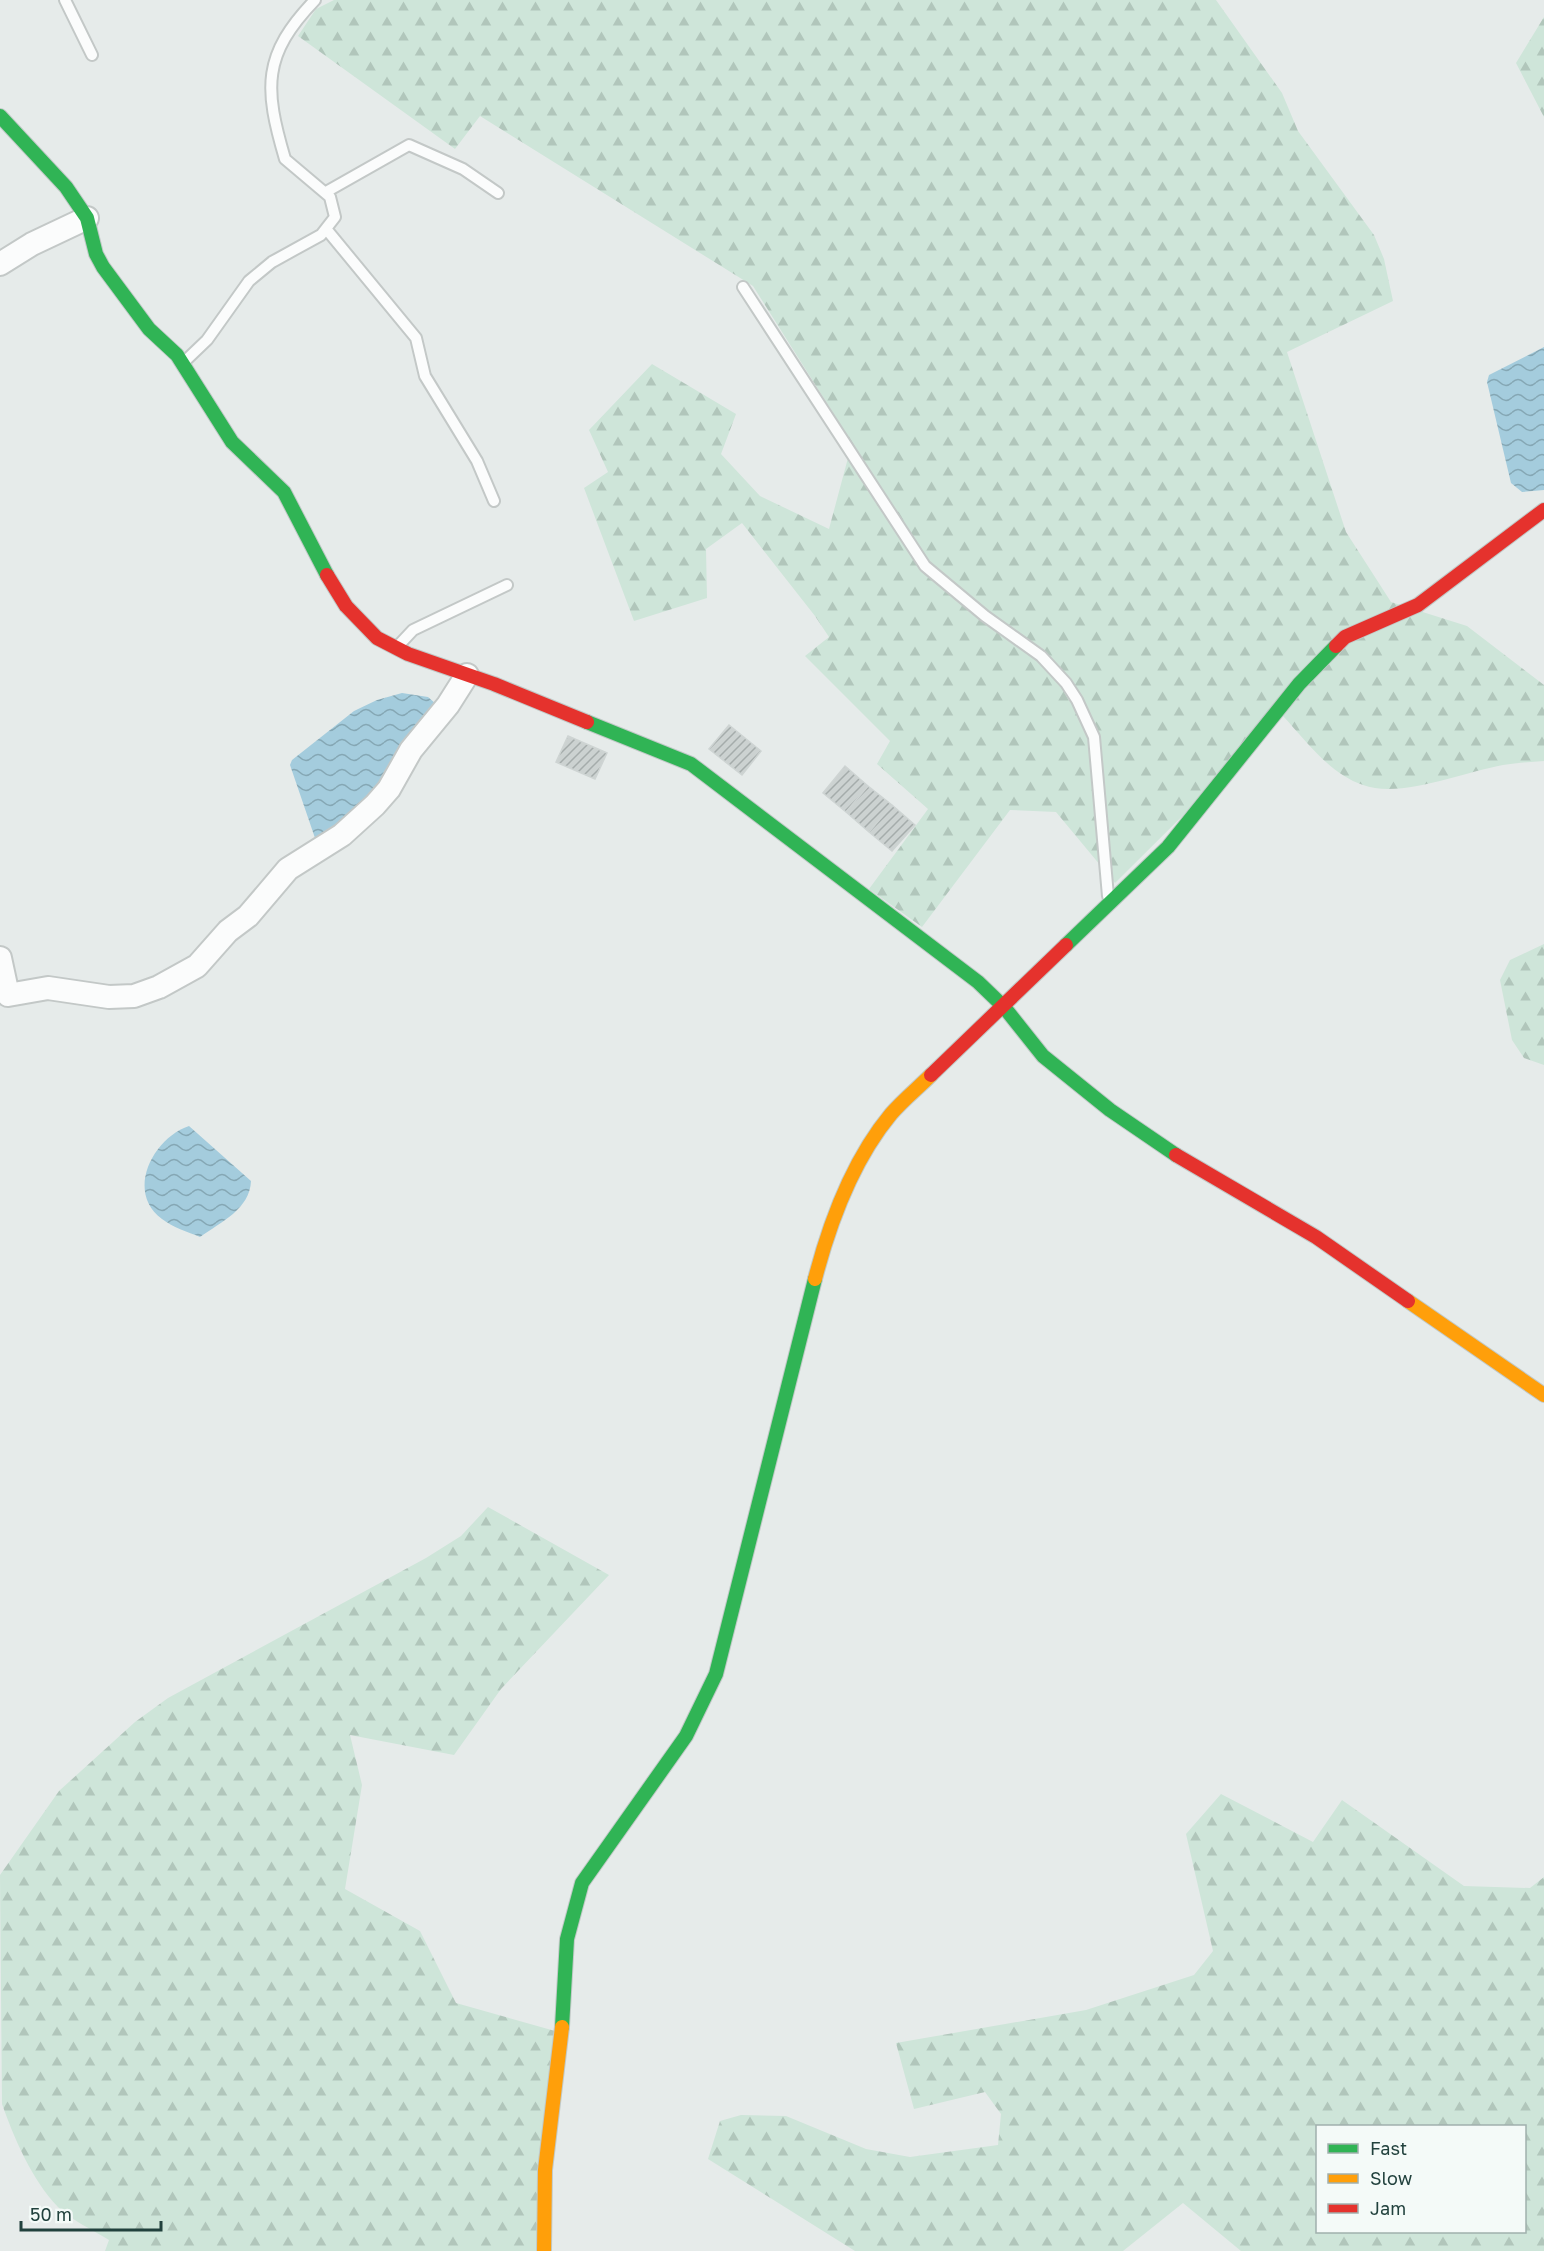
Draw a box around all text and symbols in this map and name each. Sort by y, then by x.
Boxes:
legend [1316,2125,1526,2233]
text: Fast [1370,2137,1407,2159]
text: Slow [1370,2167,1413,2189]
scale bar [21,2194,160,2232]
text: Jam [1370,2197,1406,2219]
text: 50 m [30,2203,72,2225]

